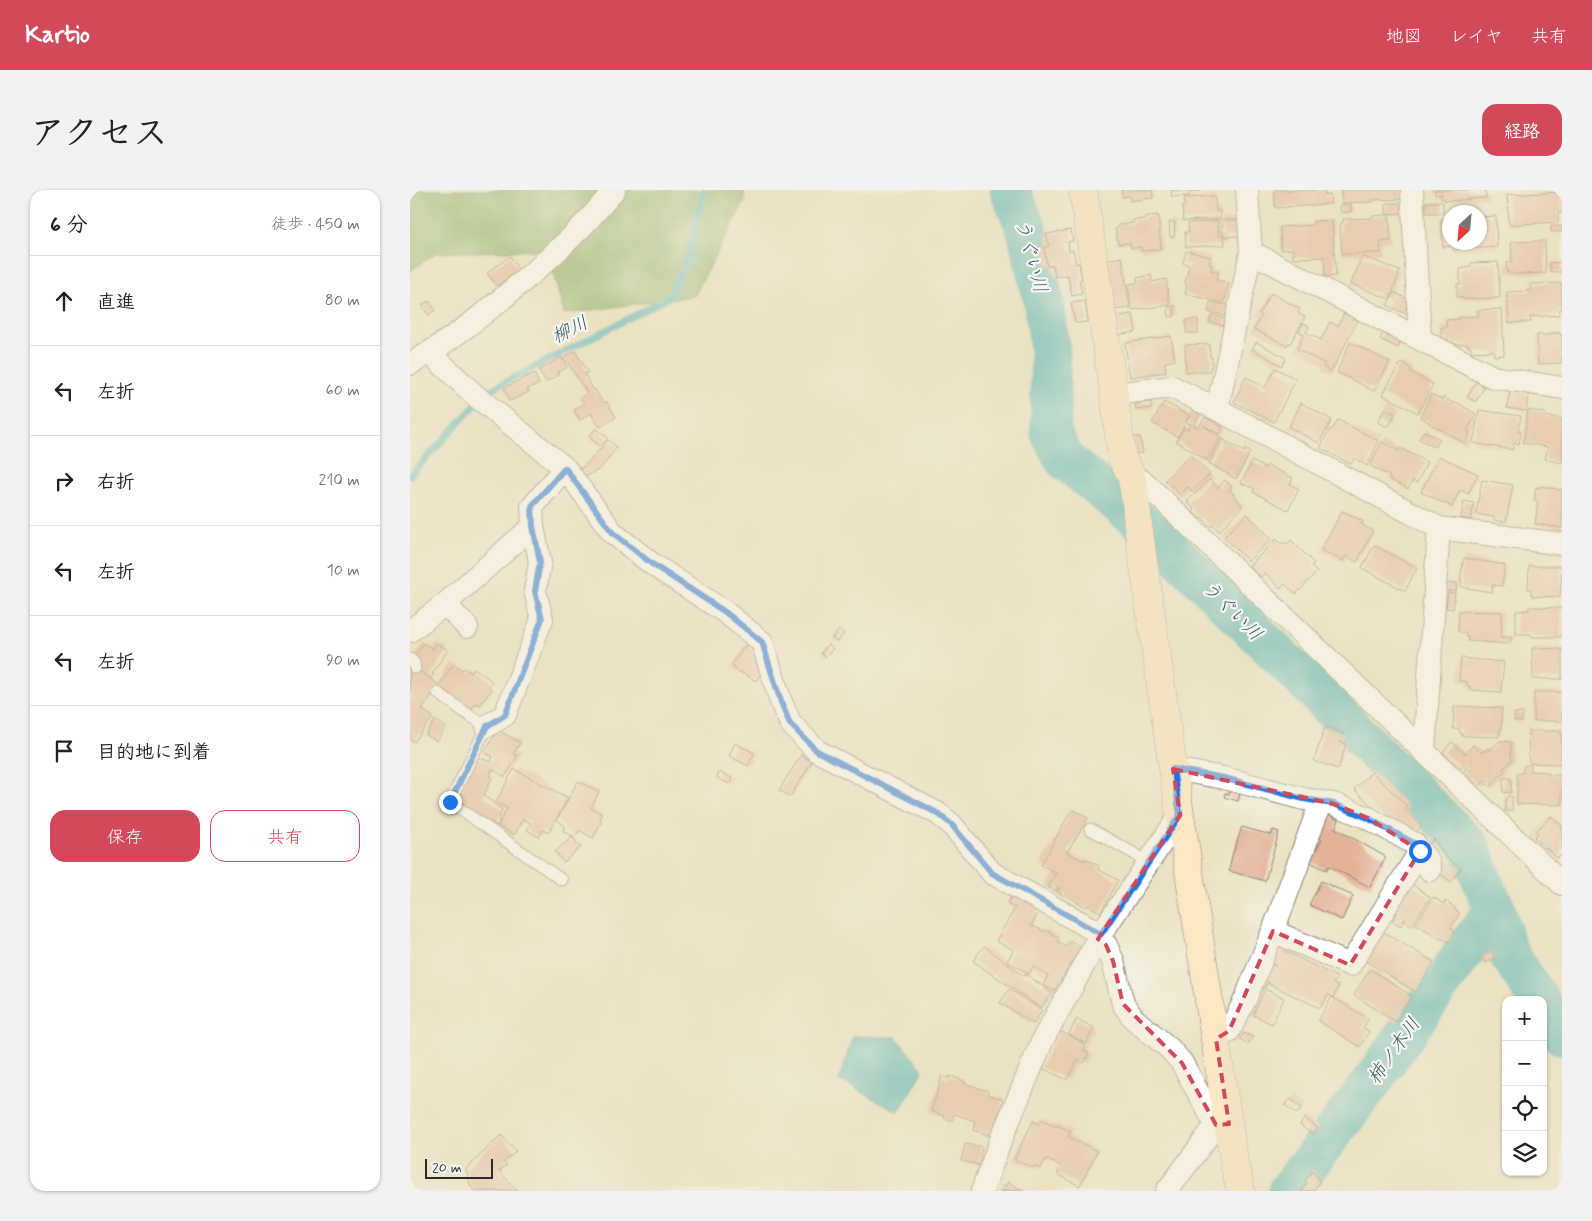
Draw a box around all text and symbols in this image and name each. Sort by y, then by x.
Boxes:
text: Kartio [25,20,90,51]
text: 地図 [1386,25,1422,49]
text: レイヤ [1450,25,1503,49]
text: 共有 [1531,25,1567,49]
button: 経路 [1482,104,1562,156]
text: アクセス [30,111,168,157]
north arrow [1442,205,1487,250]
text: 6 分 [50,211,87,239]
text: 徒歩 · 450 m [271,214,360,235]
water label: うぐい川 [1009,216,1053,296]
icon: ahead [50,287,78,315]
text: 直進 [97,290,135,315]
text: 80 m [325,290,360,311]
water label: 柳川 [547,310,593,350]
icon: left [50,377,78,405]
text: 左折 [97,380,135,405]
text: 60 m [326,380,360,401]
icon: right [50,467,78,495]
text: 右折 [97,470,135,495]
text: 210 m [319,470,360,491]
icon: left [50,557,78,585]
text: 左折 [97,560,135,585]
text: 10 m [327,560,360,581]
water label: うぐい川 [1196,575,1268,647]
icon: left [50,647,78,675]
text: 左折 [97,650,135,675]
text: 90 m [326,650,360,671]
icon: arrive [50,737,78,765]
text: 目的地に到着 [97,740,211,765]
route end [439,791,462,814]
button: 保存 [50,810,200,862]
button: 共有 [210,810,360,862]
route start [1409,840,1432,863]
map controls [1502,996,1547,1176]
button: + [1502,996,1547,1041]
water label: 柿ノ木川 [1362,1013,1426,1089]
button: − [1502,1041,1547,1086]
button: locate [1502,1086,1547,1131]
button: layers [1502,1131,1547,1176]
scale bar [425,1156,492,1179]
text: 20 m [432,1159,462,1177]

